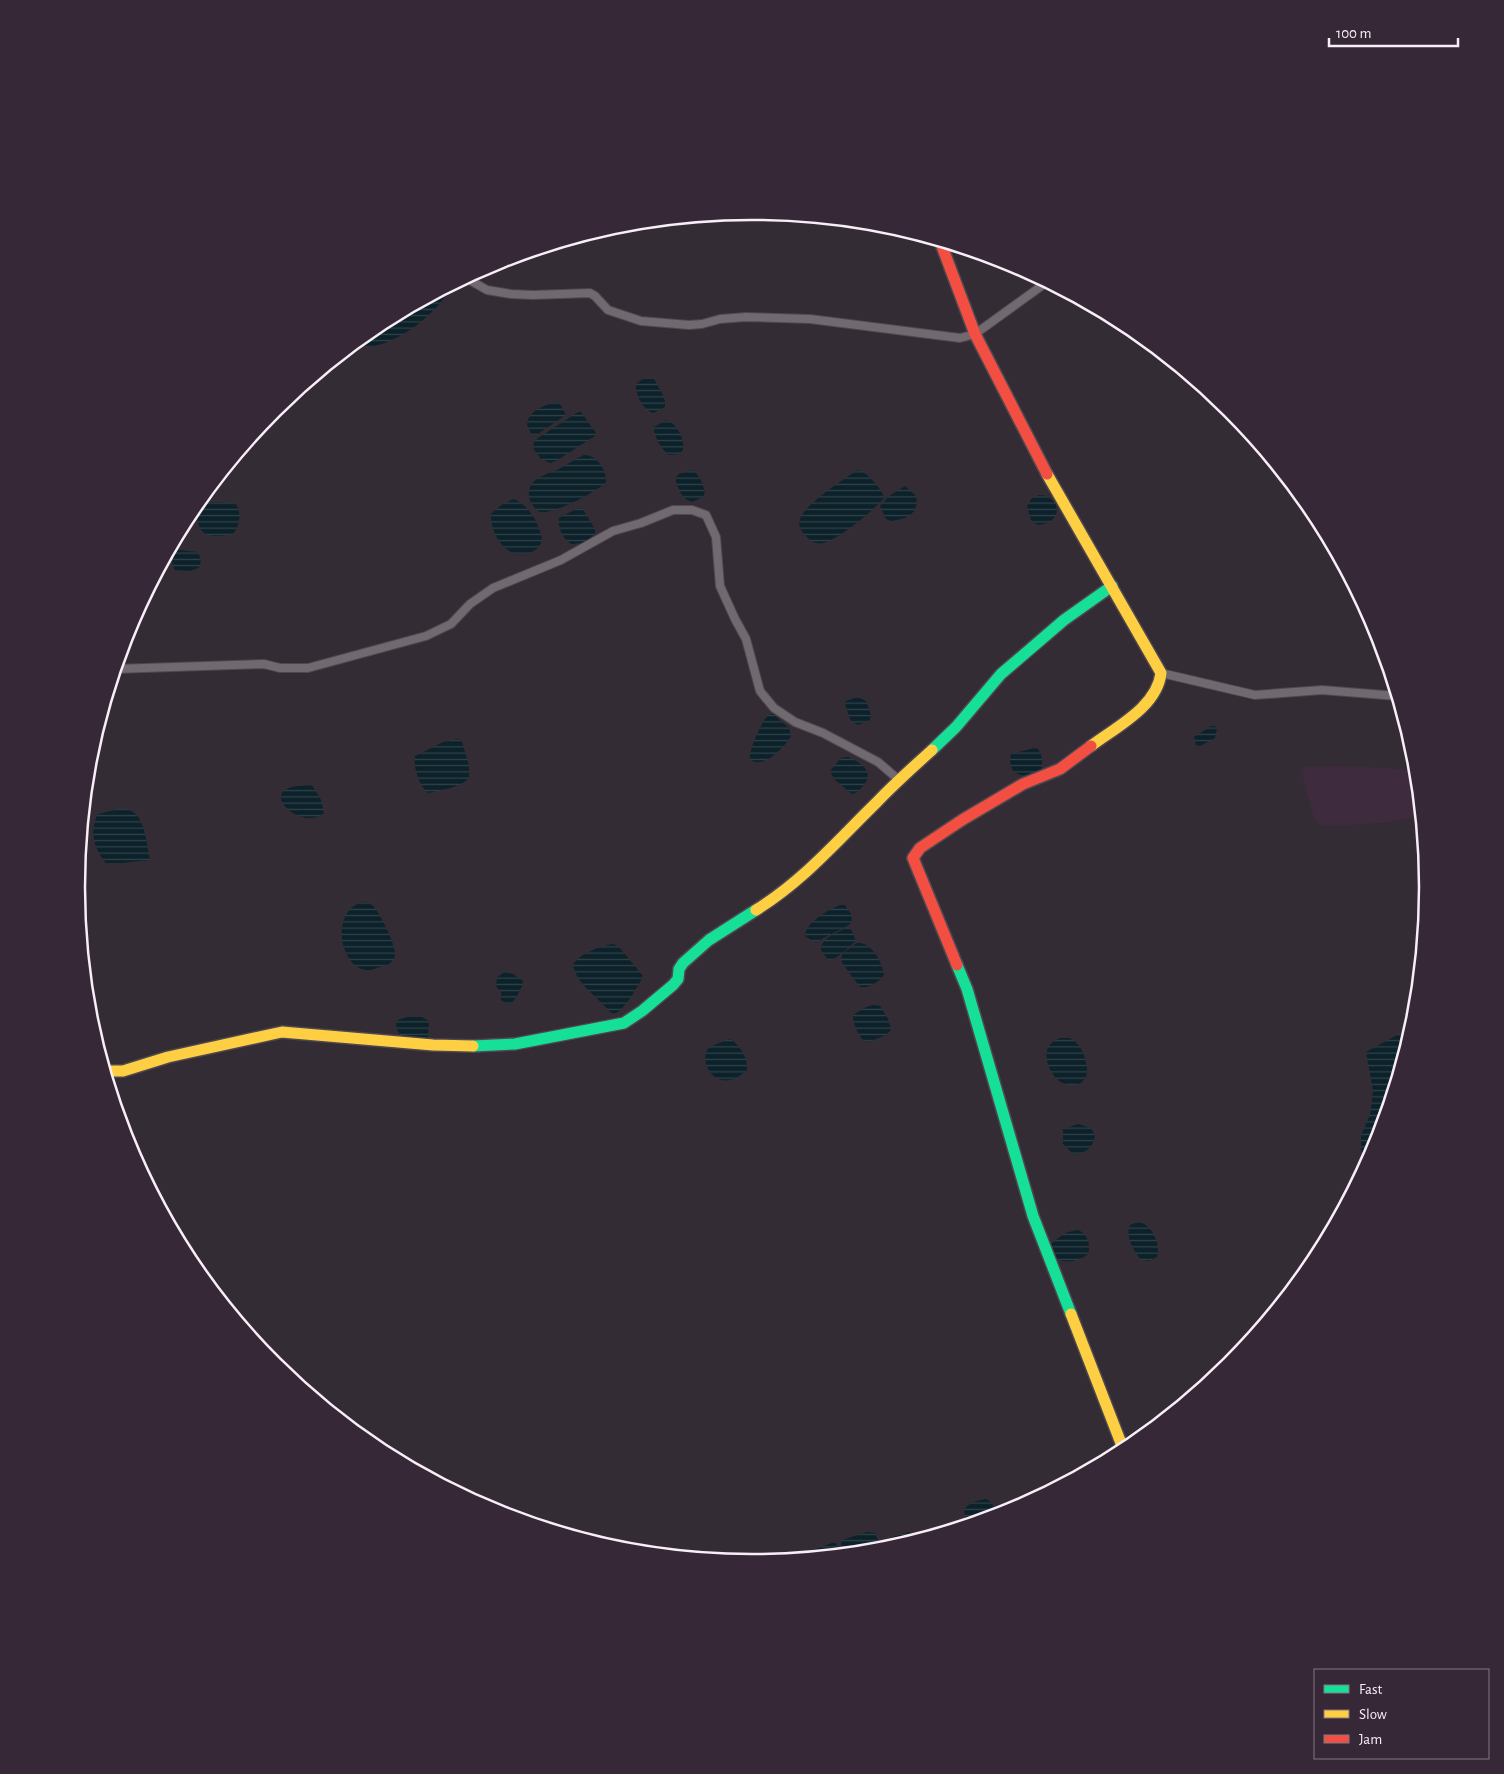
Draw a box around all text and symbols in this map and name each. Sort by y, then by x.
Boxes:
scale bar [1329,15,1458,47]
text: 100 m [1336,26,1371,41]
legend [1314,1669,1489,1759]
text: Fast [1359,1682,1383,1697]
text: Slow [1359,1707,1387,1722]
text: Jam [1359,1732,1382,1747]

